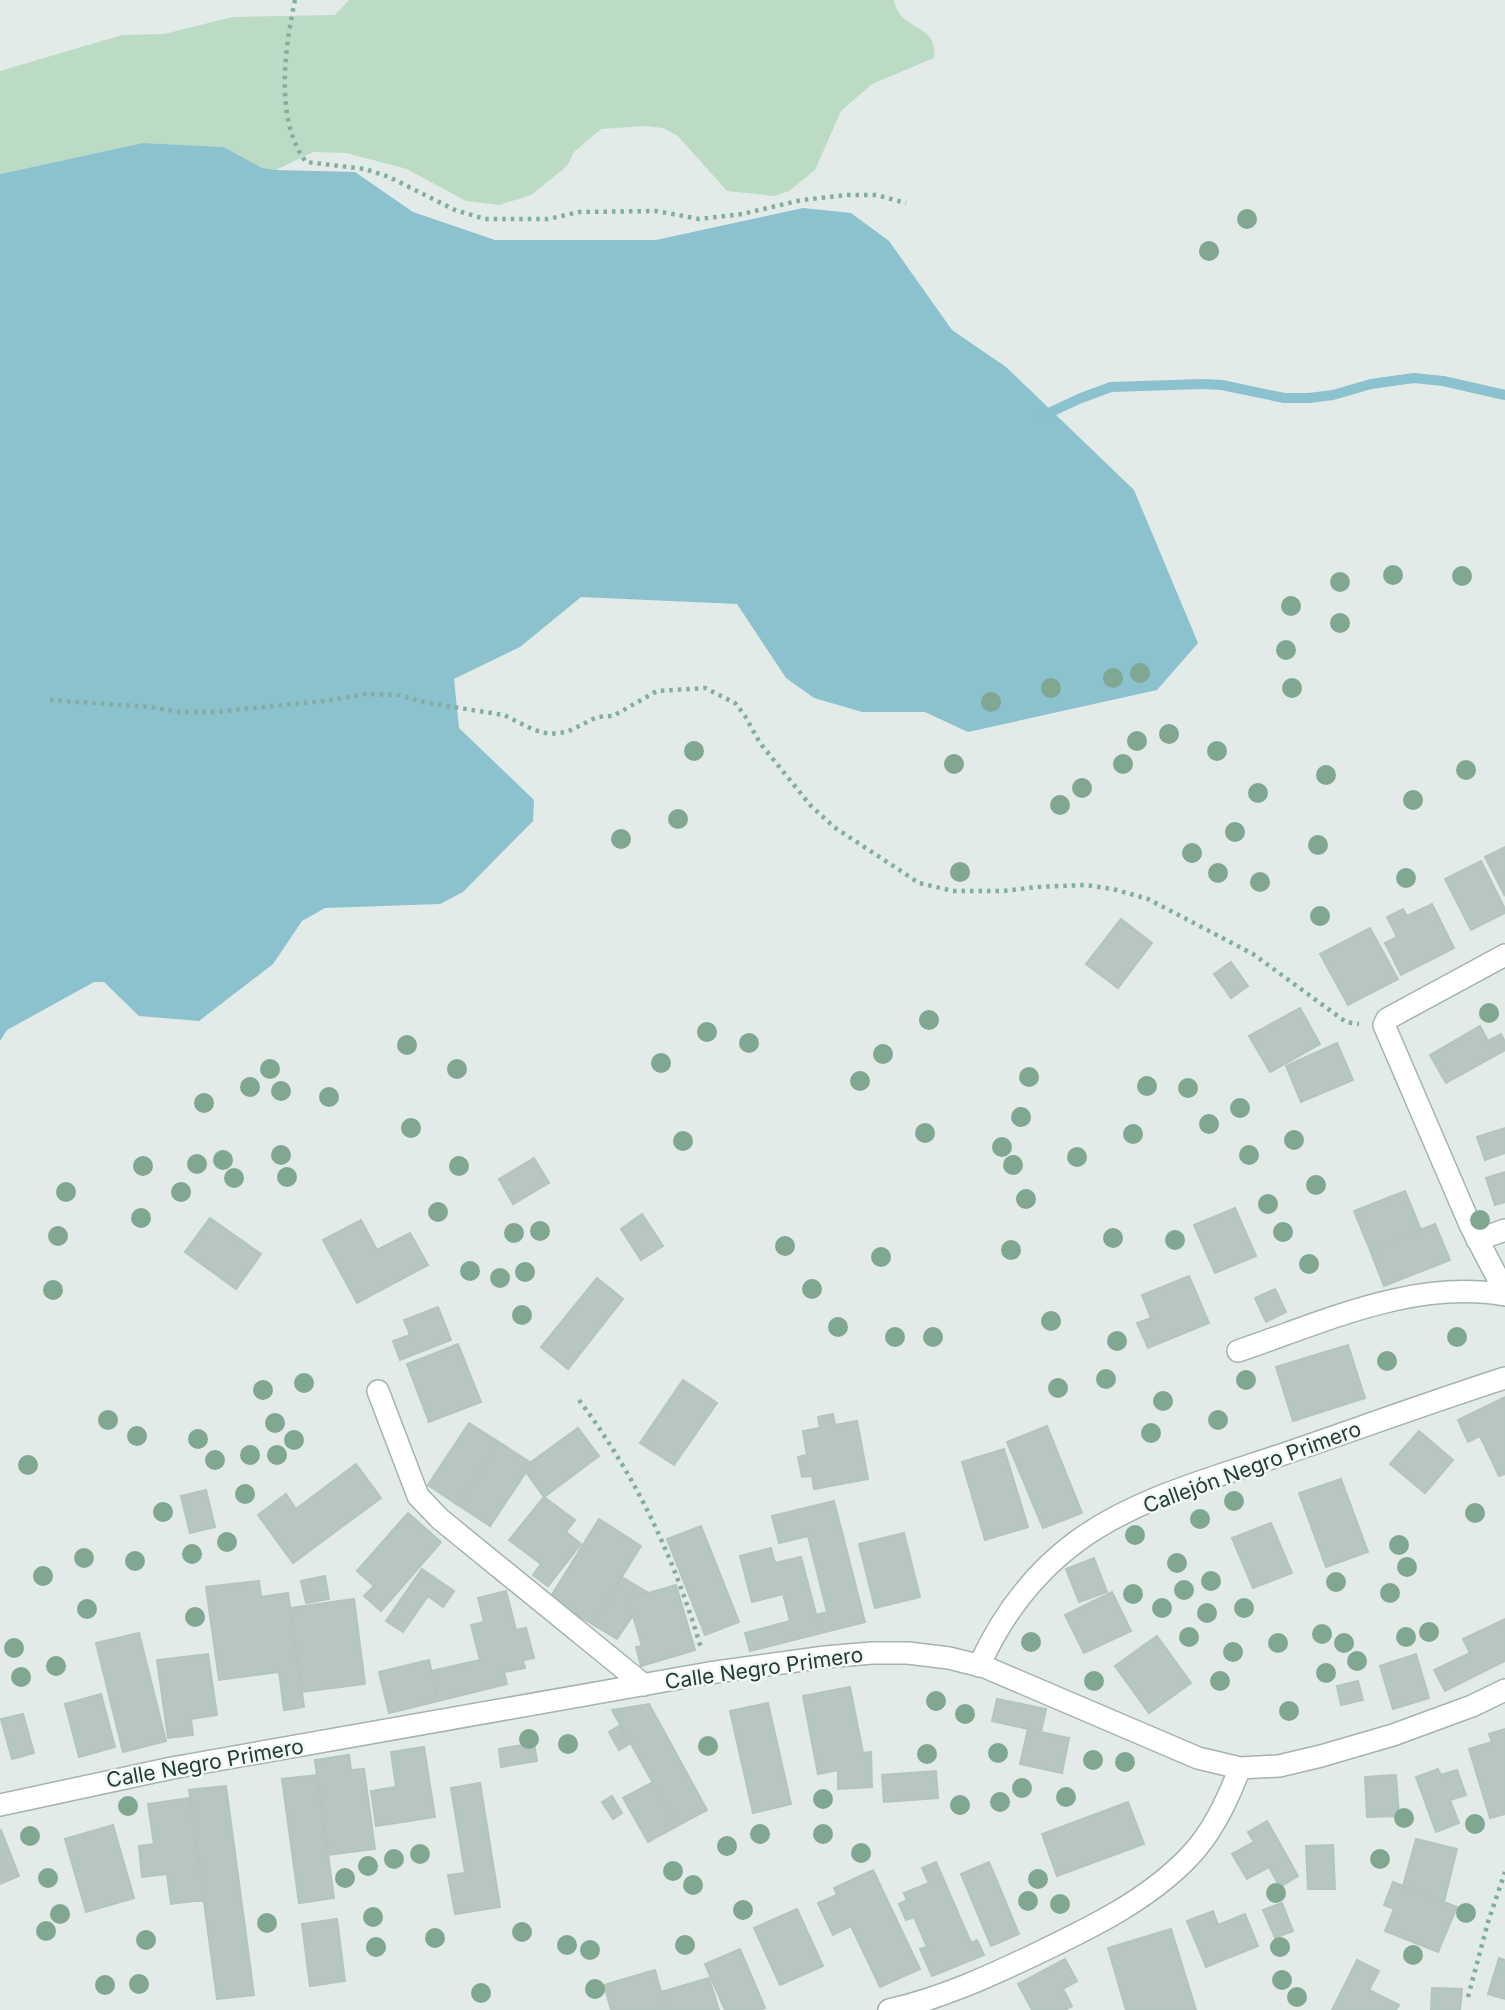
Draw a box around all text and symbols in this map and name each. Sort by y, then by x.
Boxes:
street label: Callejón Negro Primero [1140,1416,1364,1518]
street label: Calle Negro Primero [663,1642,865,1694]
street label: Calle Negro Primero [104,1733,306,1793]

